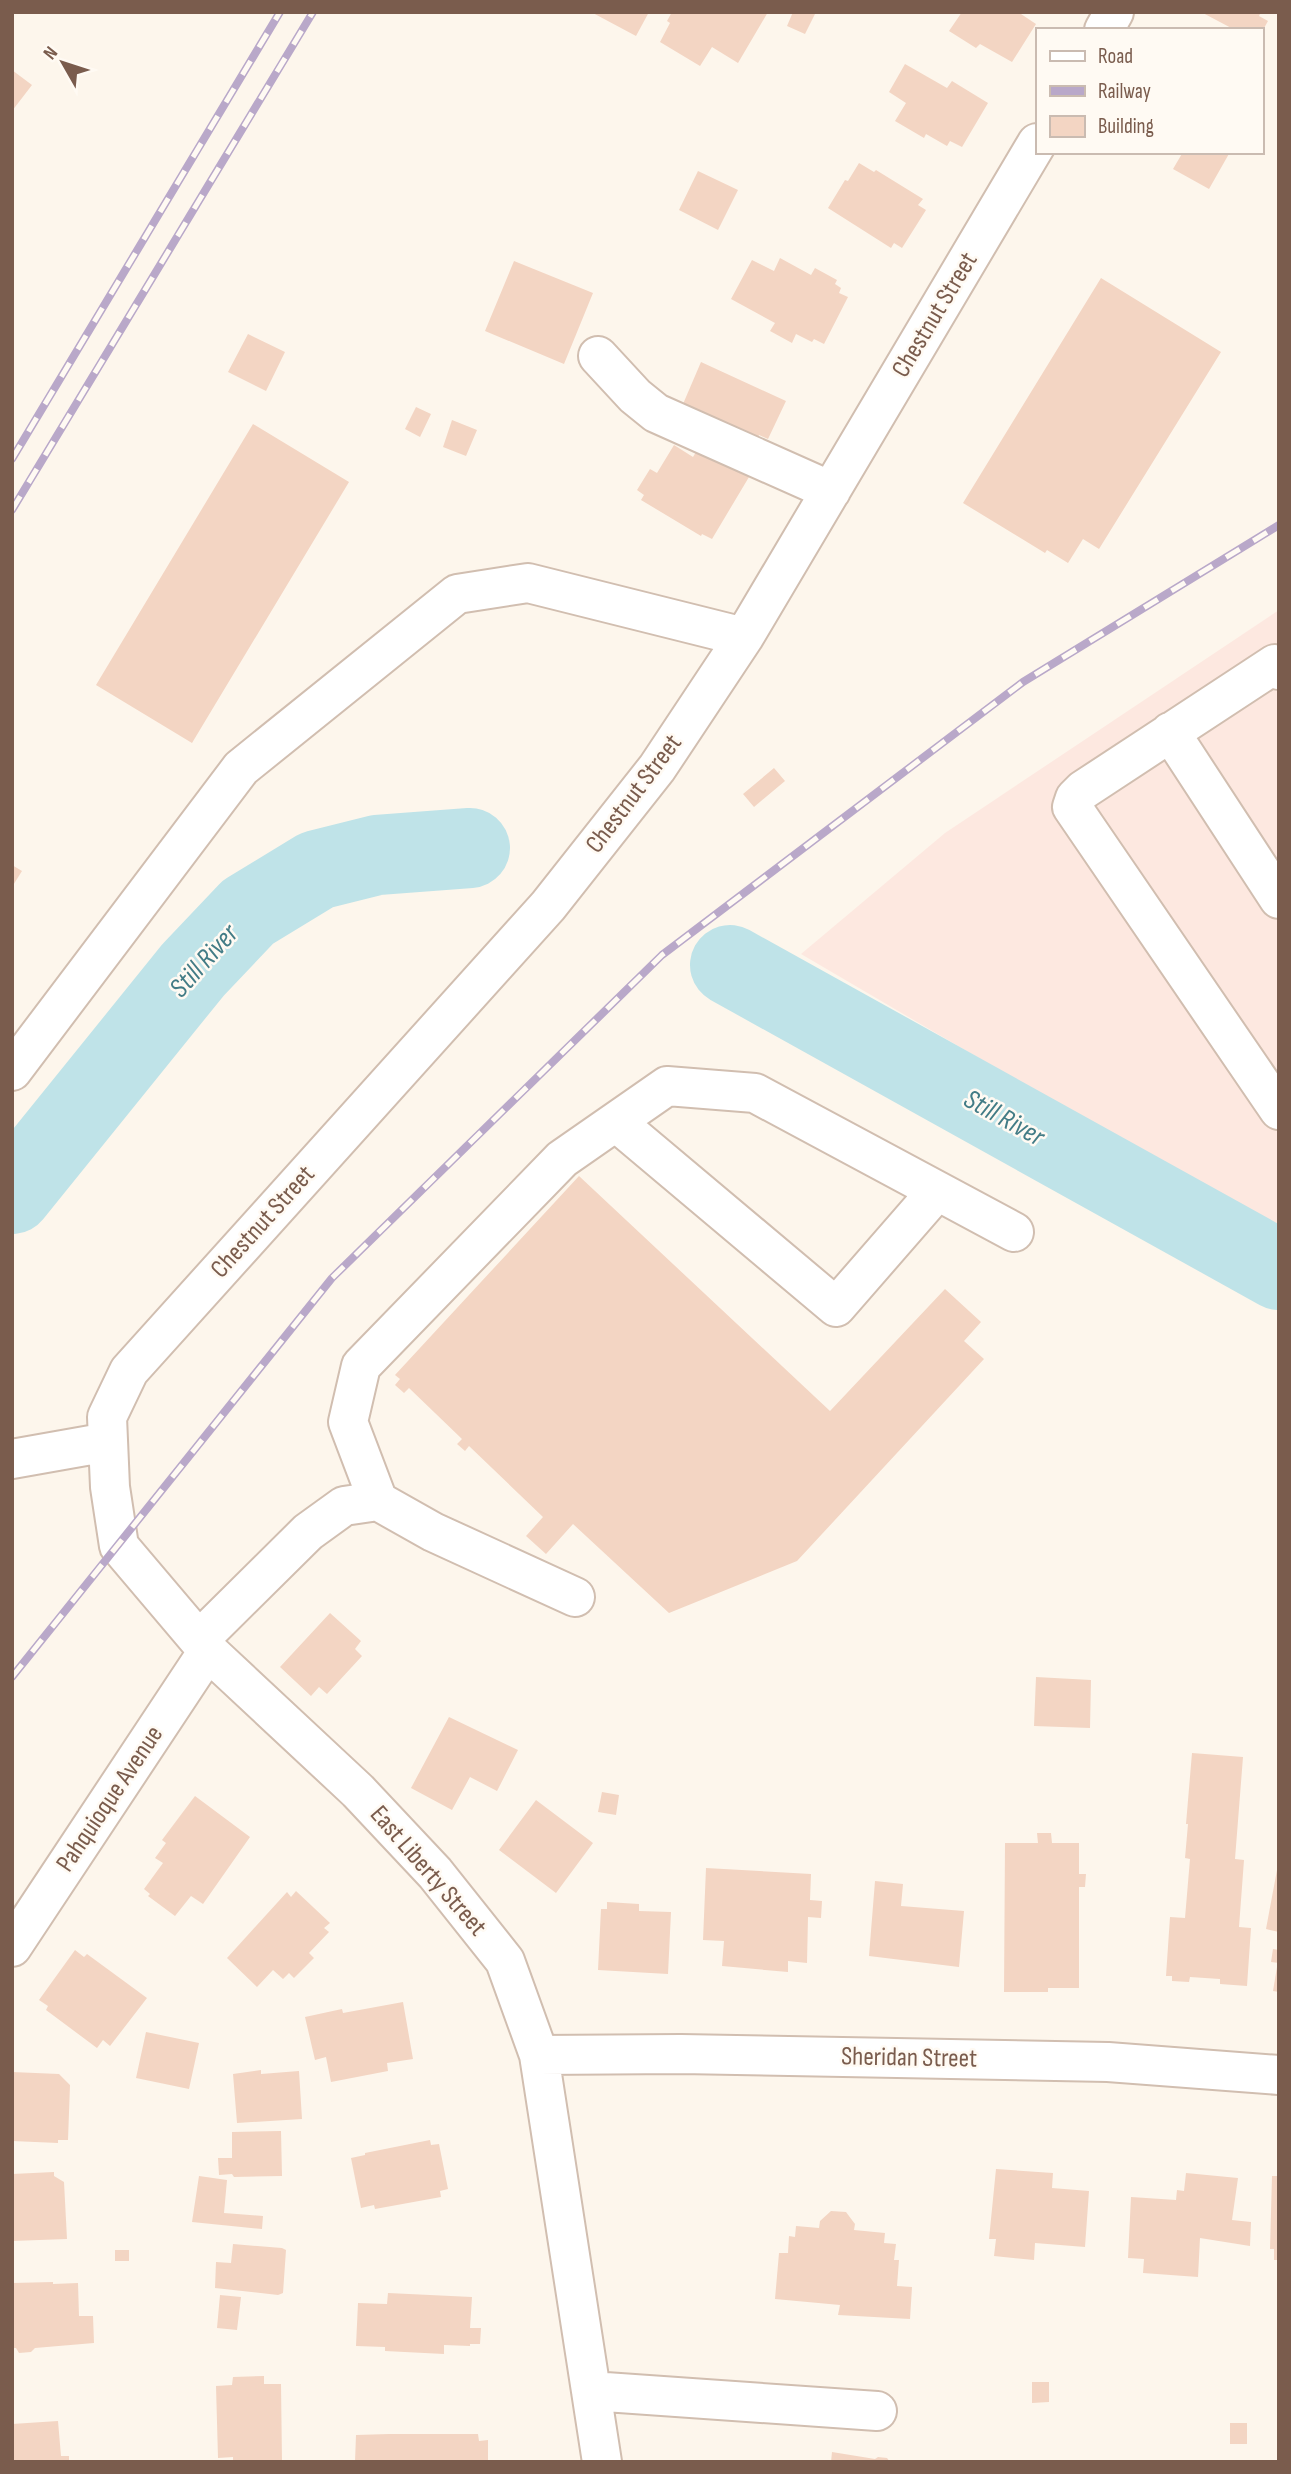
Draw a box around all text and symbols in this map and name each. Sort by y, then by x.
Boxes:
north arrow [28,28,98,98]
legend [1036,28,1263,154]
text: N [39,42,63,64]
text: Road [1098,44,1133,69]
text: Railway [1098,79,1151,104]
text: Building [1098,114,1154,139]
street label: Chestnut Street [886,247,984,383]
street label: Chestnut Street [579,729,689,859]
water label: Still River [163,917,246,1004]
water label: Still River [958,1083,1051,1154]
street label: Chestnut Street [205,1159,322,1285]
street label: Pahquioque Avenue [50,1720,170,1878]
street label: East Liberty Street [363,1800,493,1942]
street label: Sheridan Street [841,2041,977,2075]

